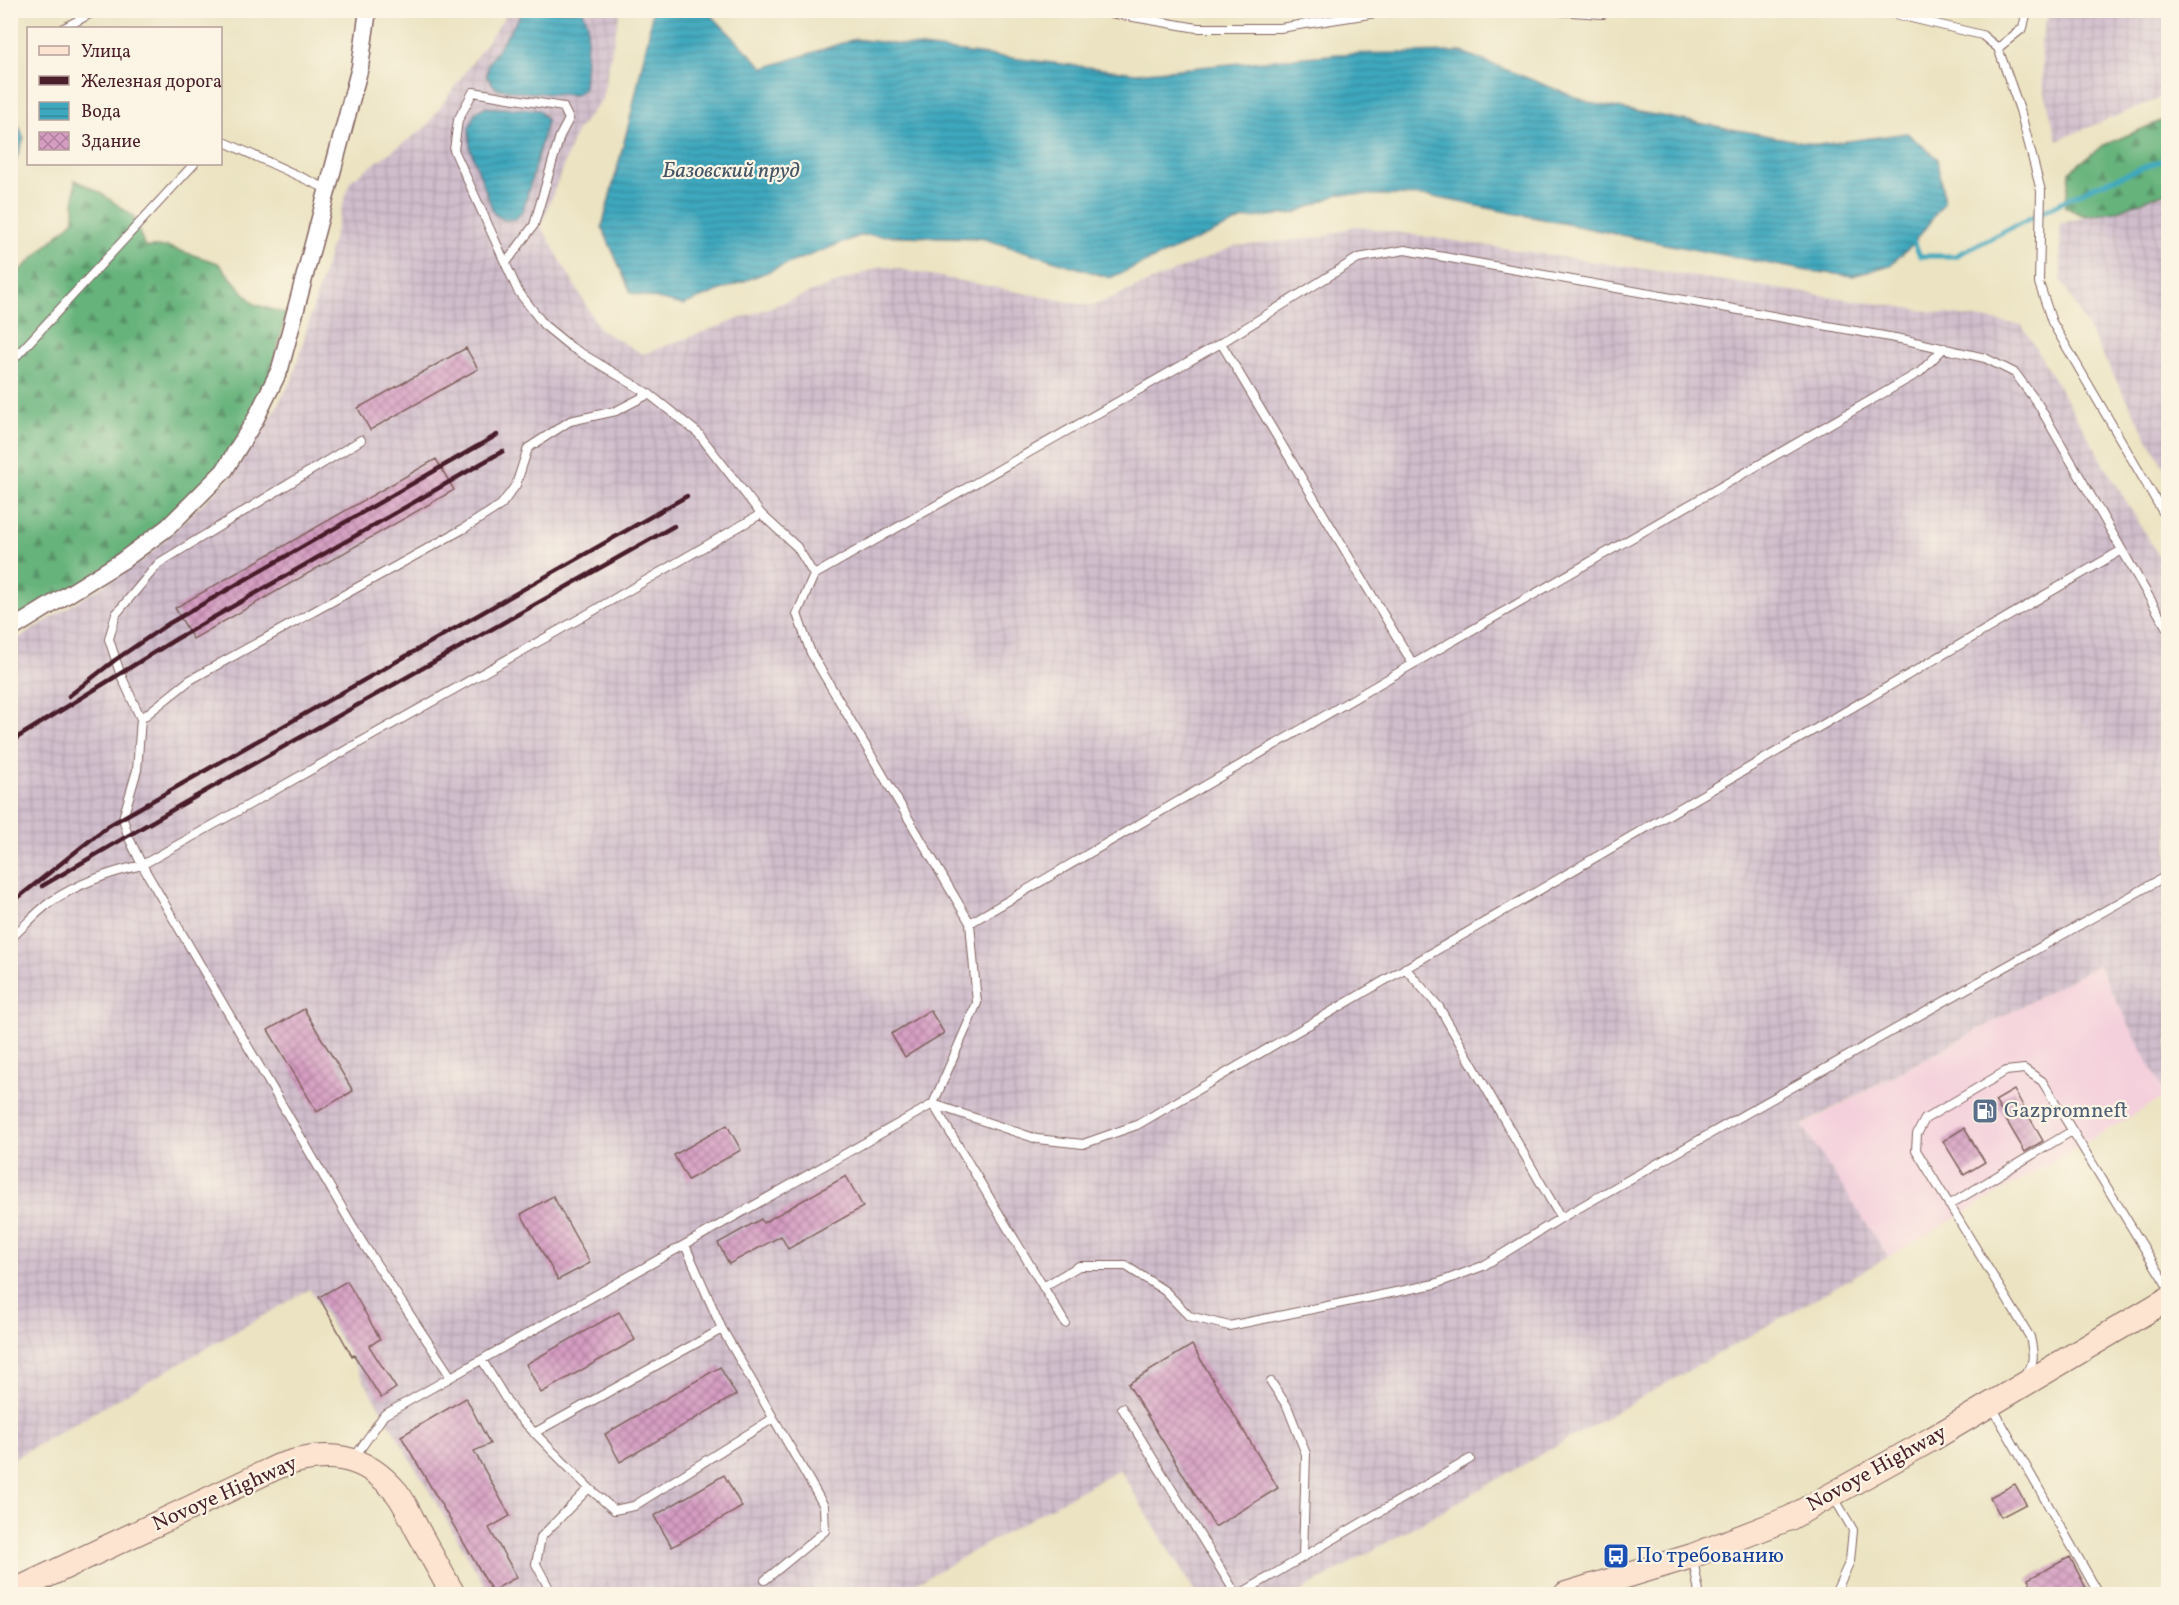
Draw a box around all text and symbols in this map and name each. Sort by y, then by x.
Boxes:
legend [27,27,222,165]
text: Улица [81,40,131,65]
text: Железная дорога [81,70,222,95]
text: Вода [81,100,121,125]
text: Здание [81,130,141,155]
water label: Базовский пруд [663,156,800,187]
fuel station icon: Gazpromneft [1970,1096,2000,1126]
place label: Gazpromneft [2004,1097,2128,1126]
street label: Novoye Highway [1802,1418,1953,1519]
street label: Novoye Highway [148,1449,303,1539]
bus stop icon: По требованию [1601,1541,1631,1571]
place label: По требованию [1636,1542,1784,1571]

